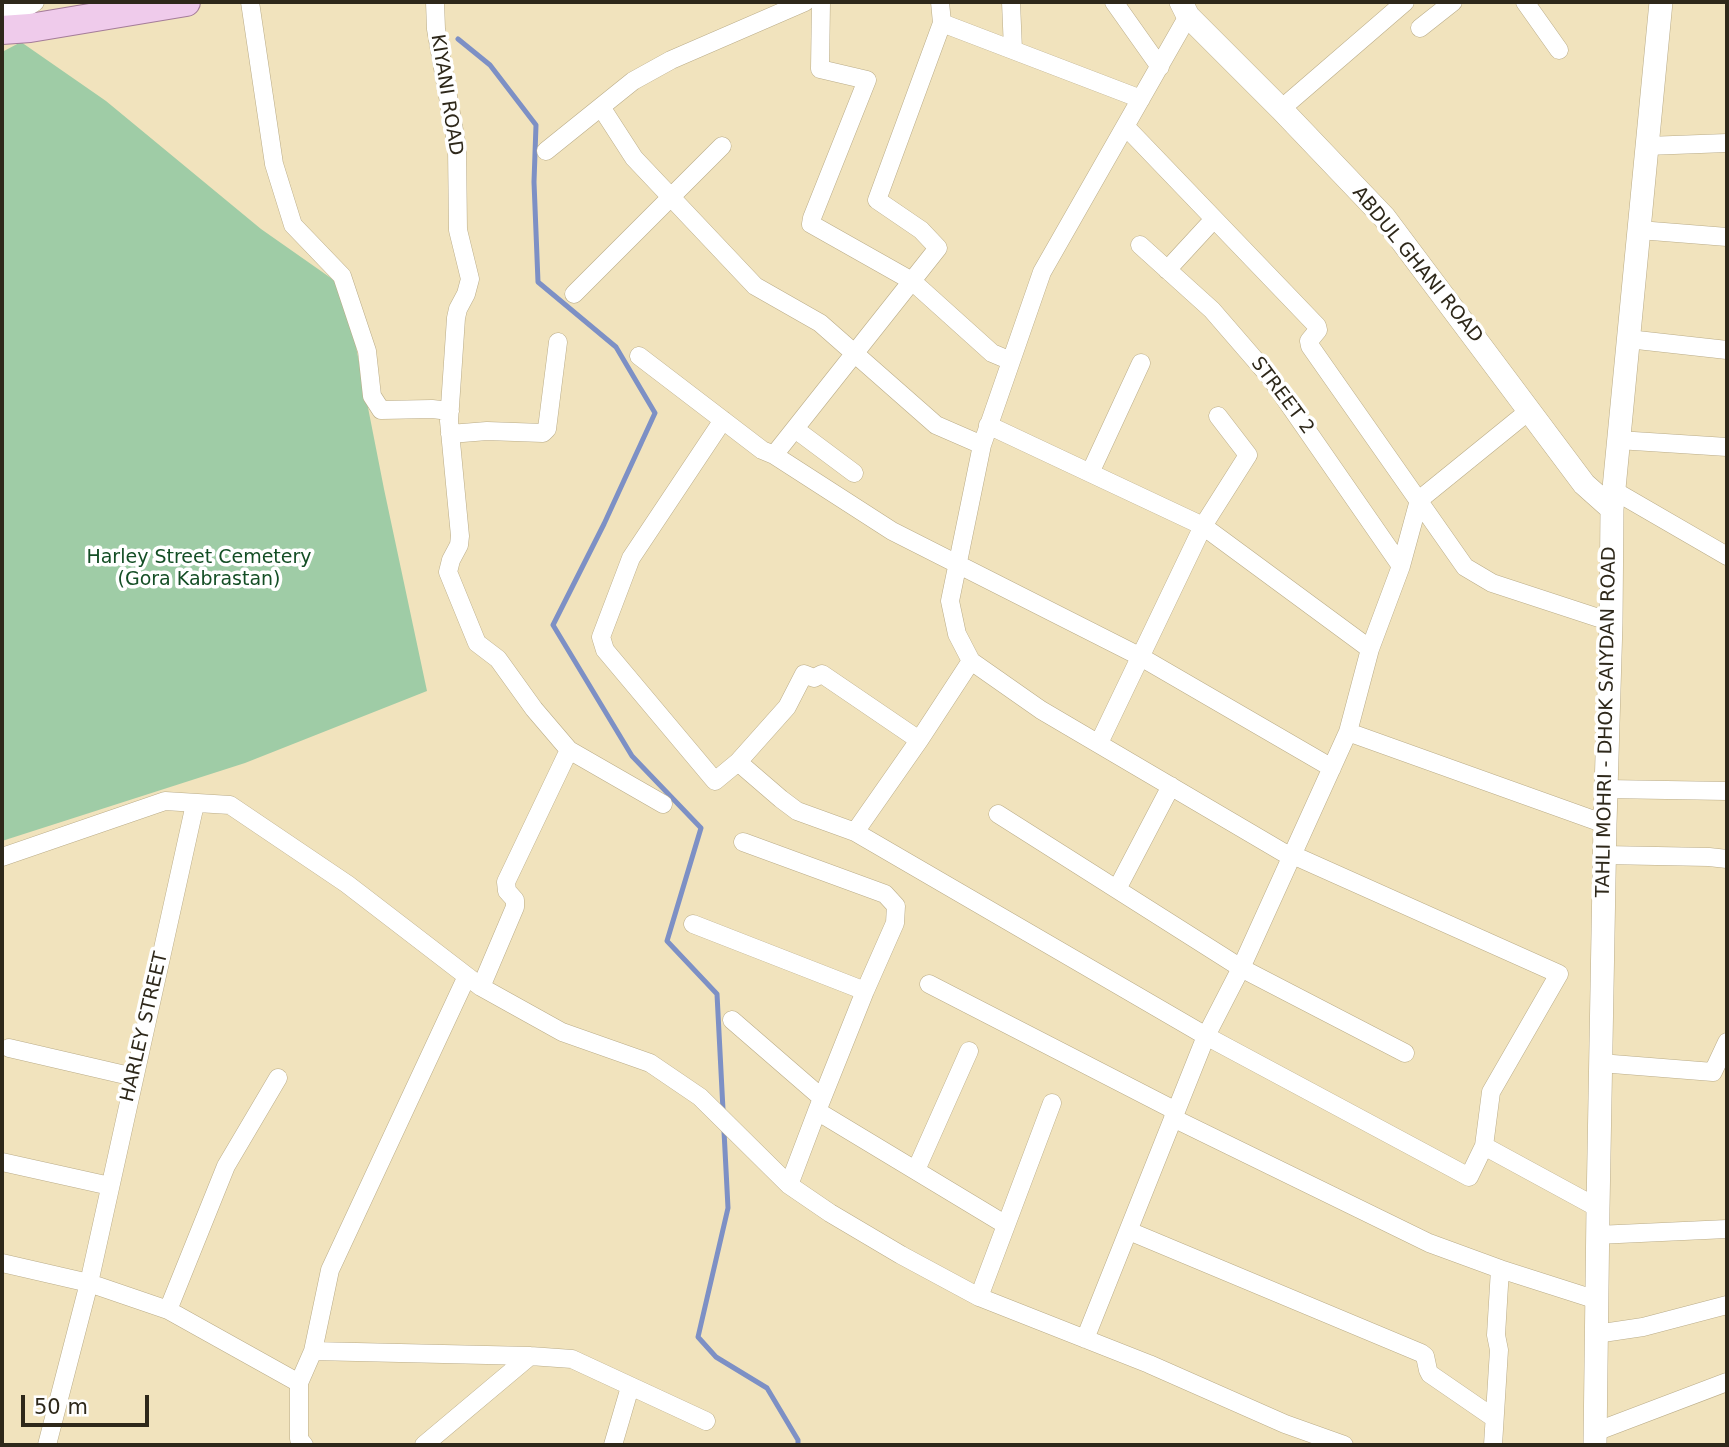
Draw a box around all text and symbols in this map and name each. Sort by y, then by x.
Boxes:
street label: KIYANI ROAD [425,33,467,157]
street label: ABDUL GHANI ROAD [1347,182,1487,348]
street label: STREET 2 [1246,353,1318,439]
street label: TAHLI MOHRI - DHOK SAIYDAN ROAD [1593,546,1621,898]
park label: Harley Street Cemetery (Gora Kabrastan) [86,547,312,591]
street label: HARLEY STREET [117,950,173,1104]
scale bar [24,1380,152,1424]
text: 50 m [34,1395,88,1419]

